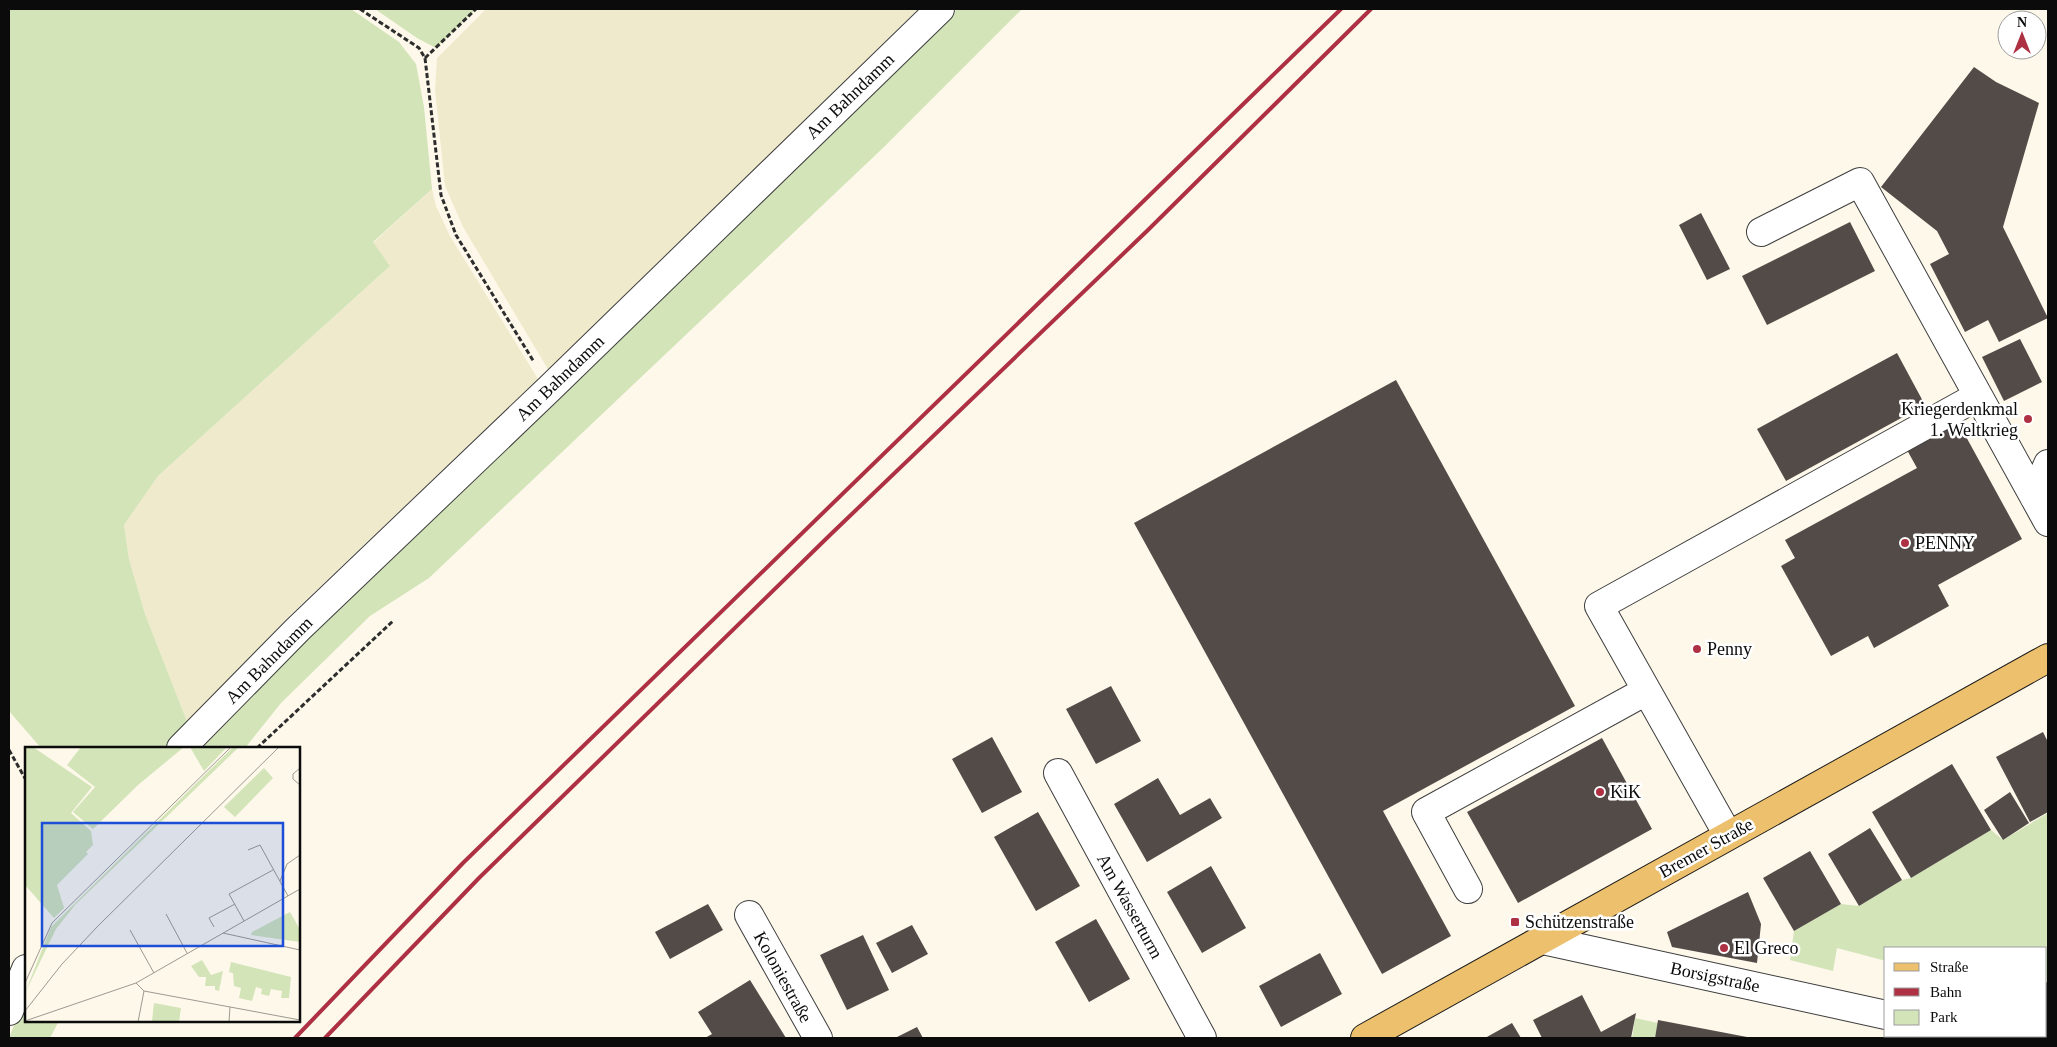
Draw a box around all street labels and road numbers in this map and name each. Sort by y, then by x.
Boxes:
street label: Am Bahndamm [802,49,898,143]
street label: Am Bahndamm [512,331,608,425]
street label: Am Bahndamm [221,612,317,708]
street label: Bremer Straße [1655,814,1757,882]
street label: Am Wasserturm [1093,850,1167,962]
street label: Koloniestraße [750,928,816,1026]
street label: Borsigstraße [1668,958,1762,996]

